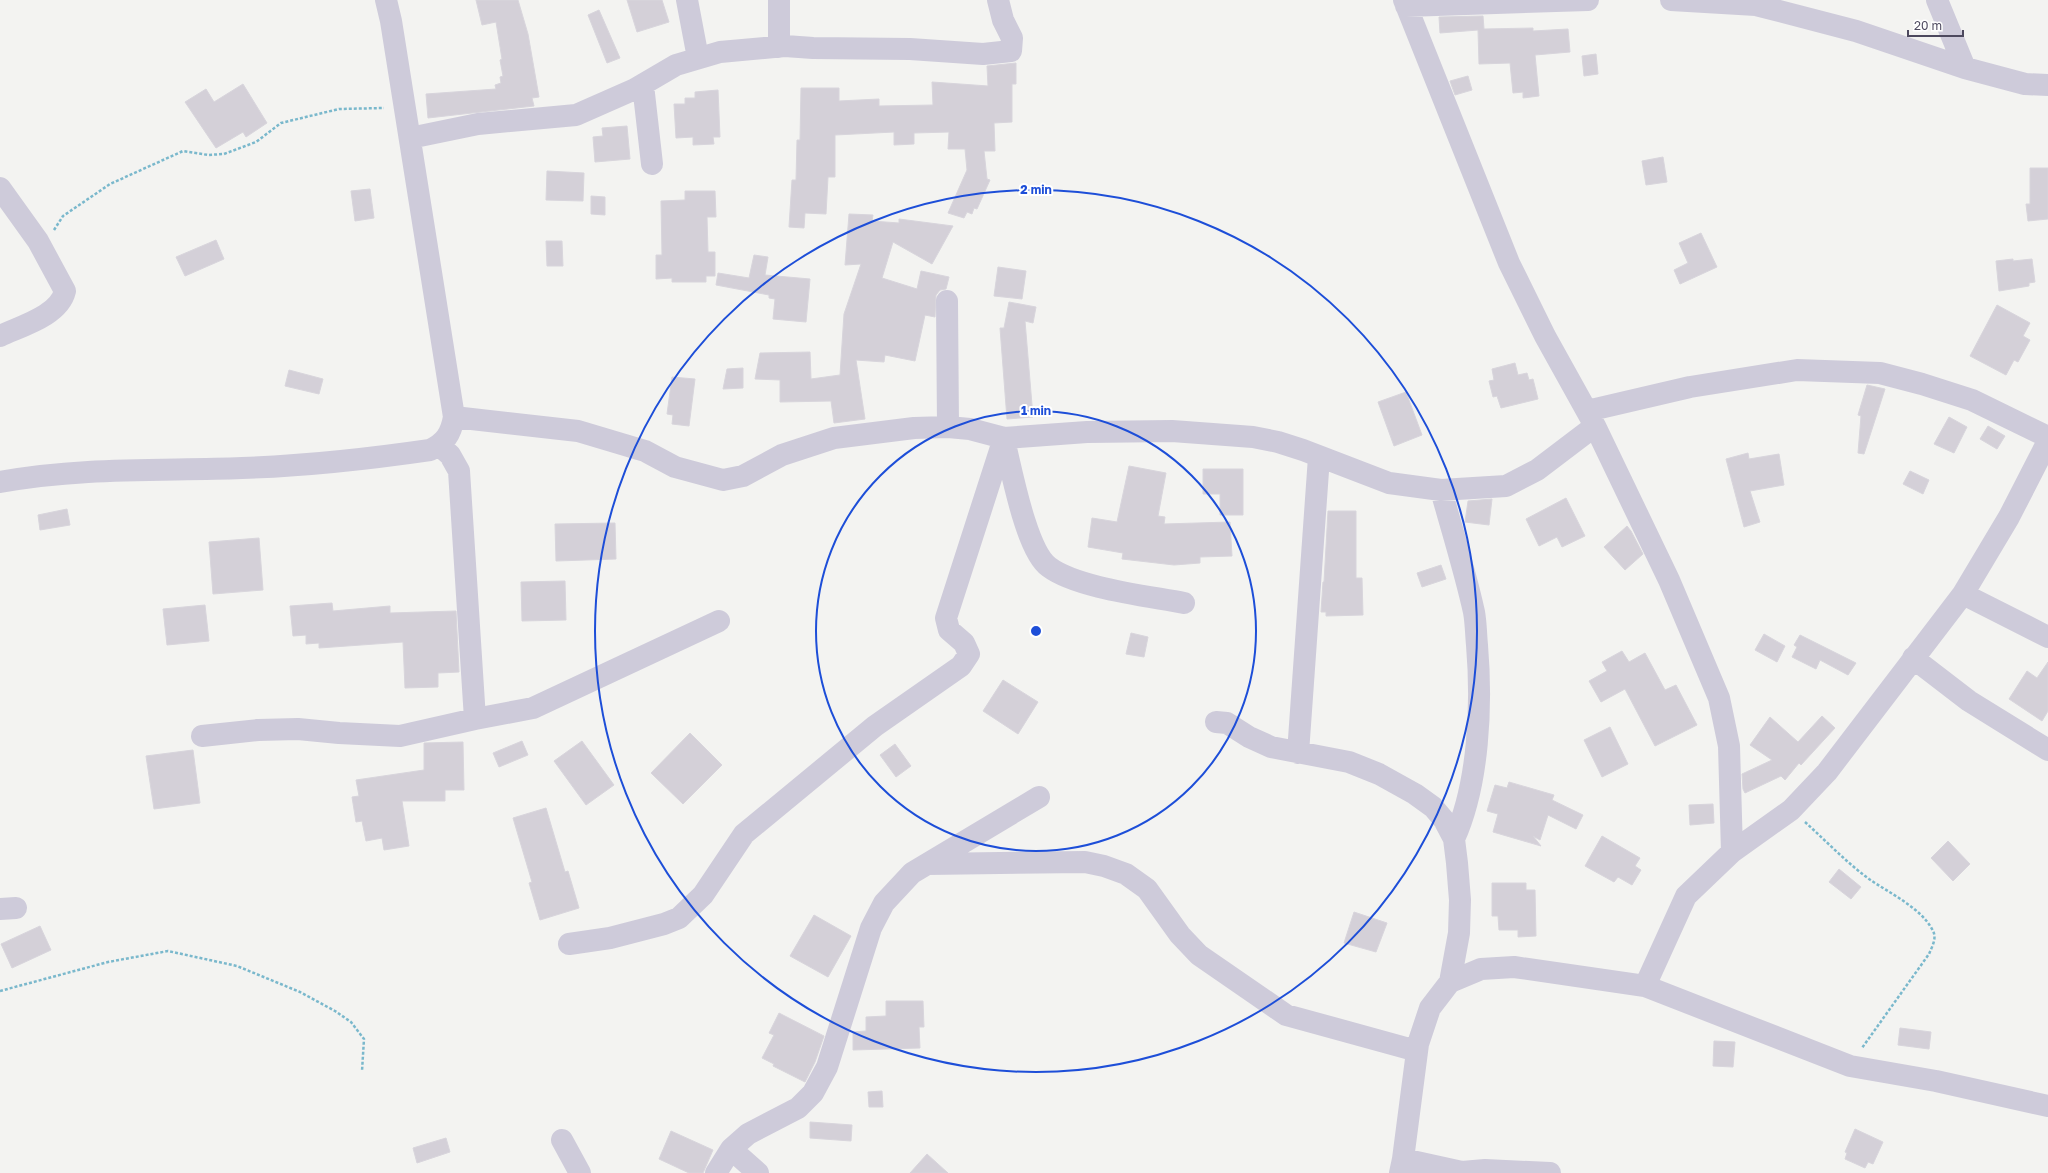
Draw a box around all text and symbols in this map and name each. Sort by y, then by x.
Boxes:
scale bar [1908,12,1963,38]
text: 20 m [1914,18,1942,33]
text: 2 min [1020,182,1052,197]
text: 1 min [1021,403,1051,418]
centre of rings [1029,624,1043,638]

